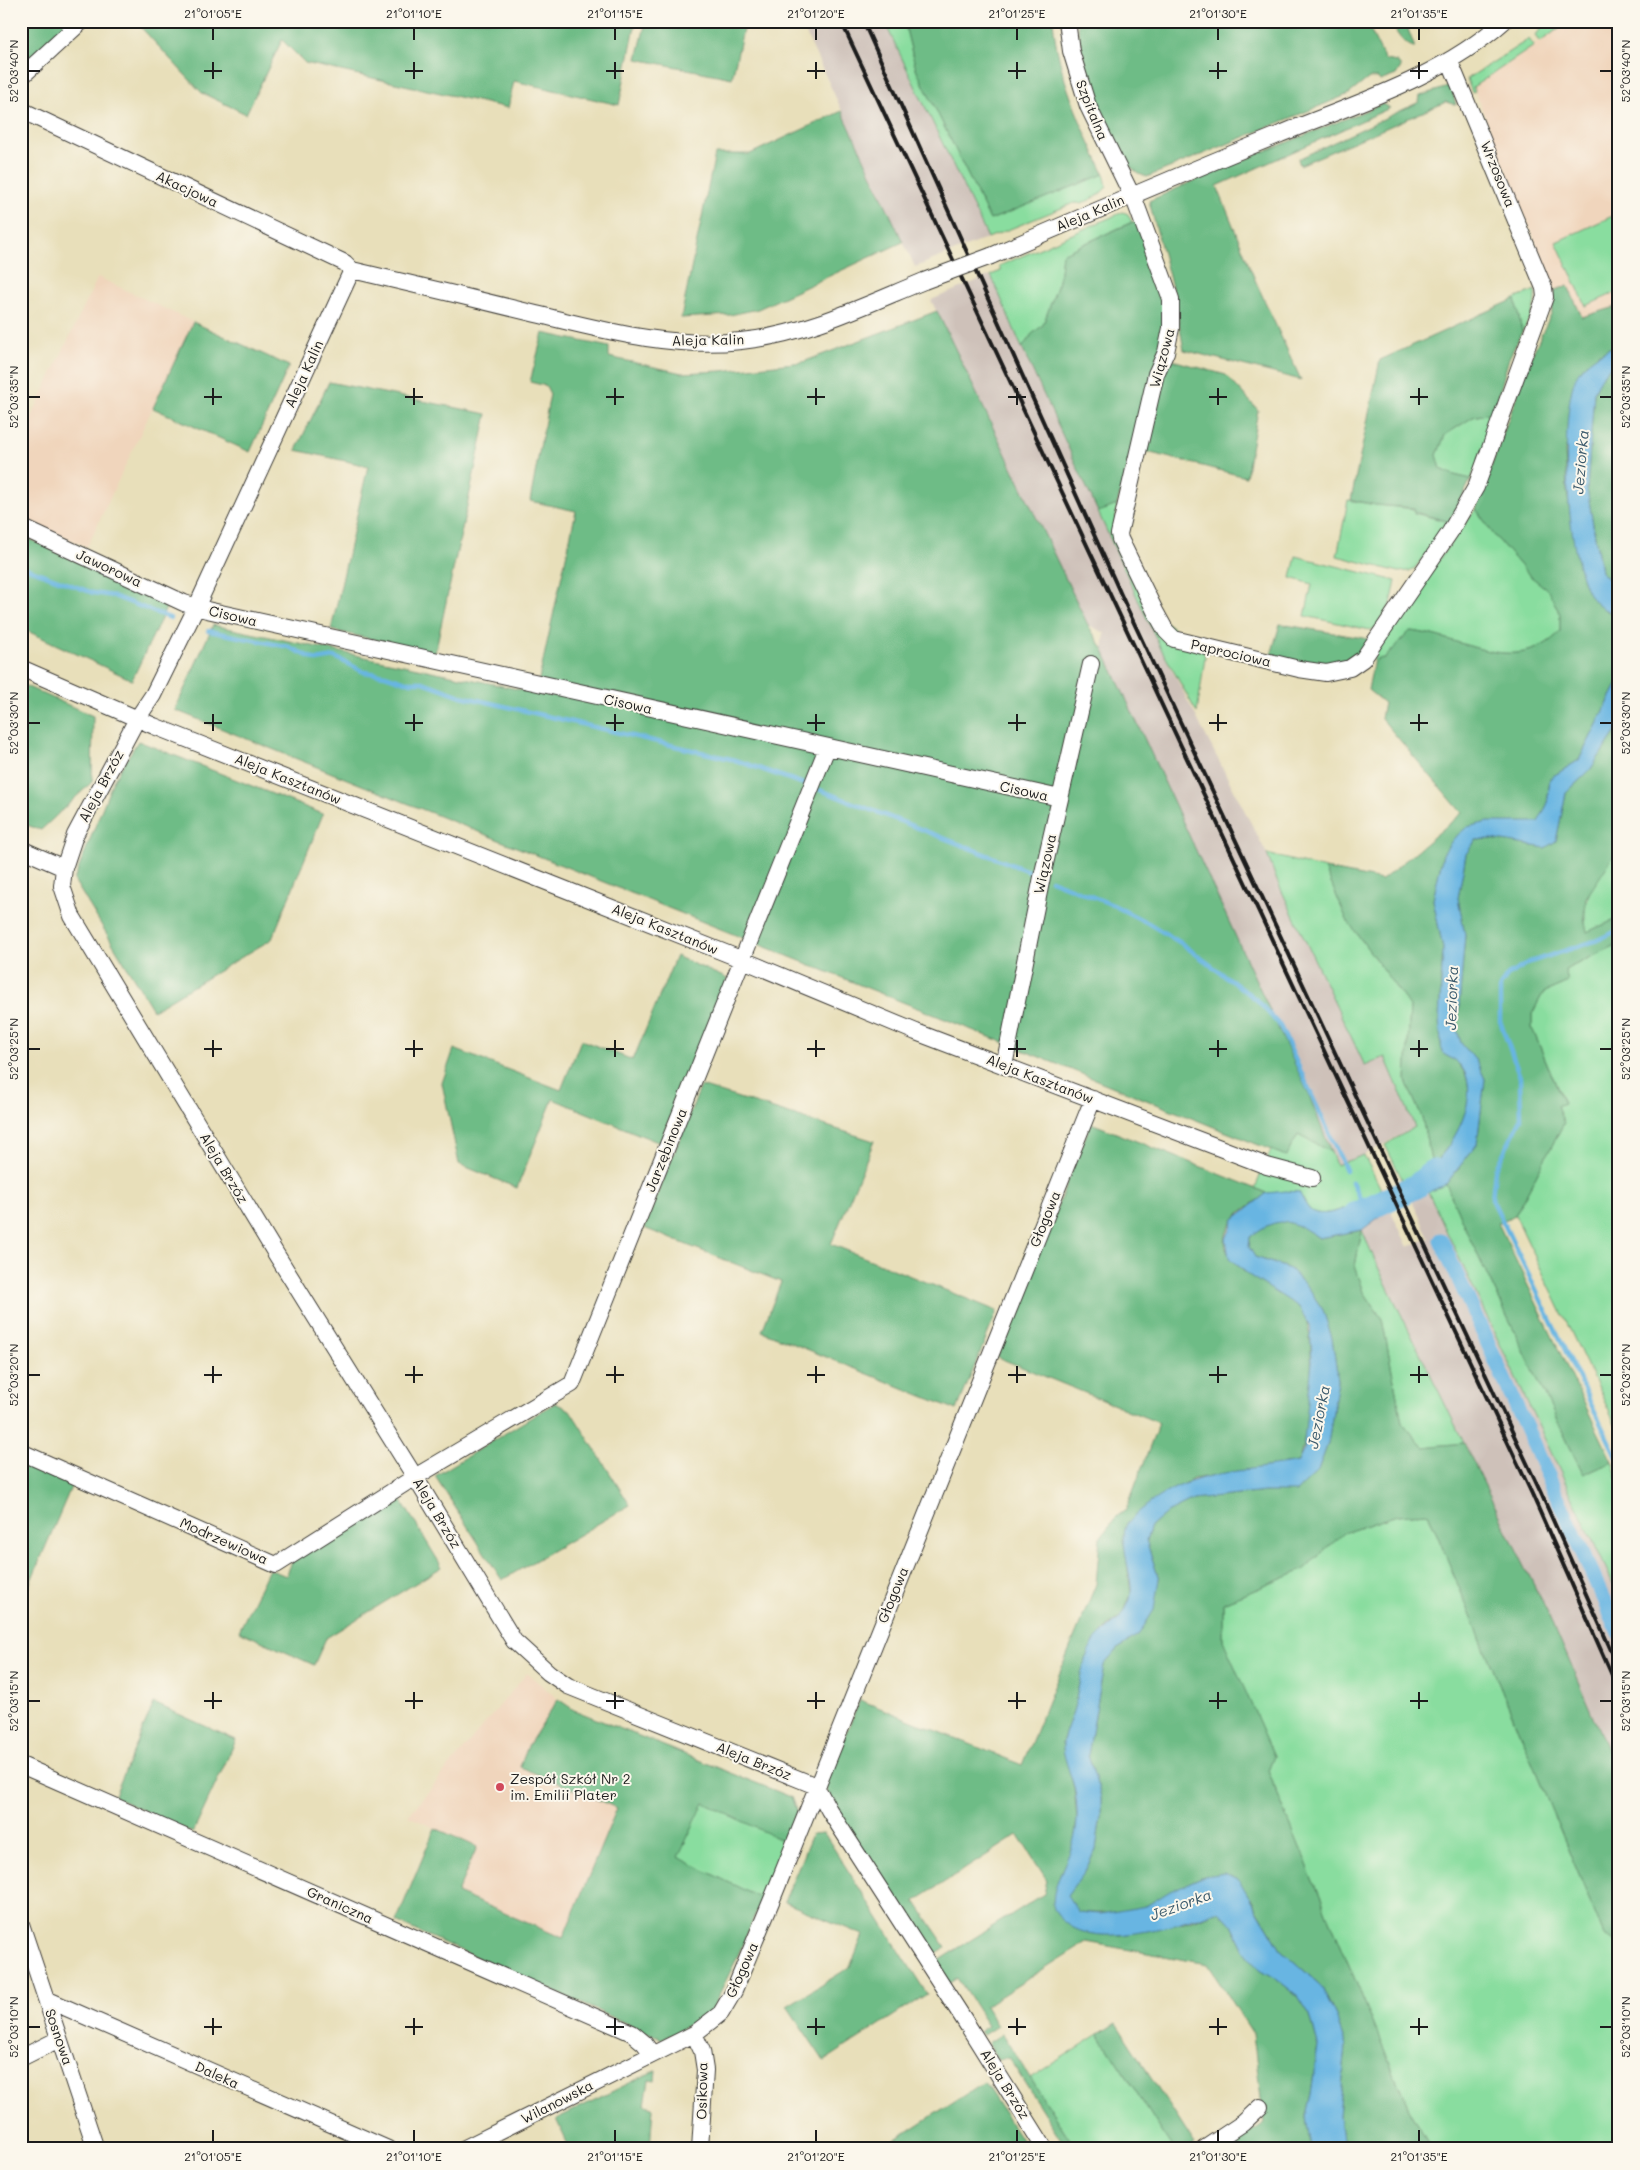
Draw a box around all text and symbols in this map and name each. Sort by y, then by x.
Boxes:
text: 21°01'05"E [184,5,242,21]
text: 21°01'10"E [386,5,442,21]
text: 21°01'15"E [587,5,643,21]
text: 21°01'20"E [787,5,845,21]
text: 21°01'25"E [989,5,1046,21]
text: 21°01'30"E [1189,5,1247,21]
text: 21°01'35"E [1390,5,1448,21]
text: 52°03'40"N [5,40,21,102]
text: 52°03'40"N [1617,40,1633,102]
street label: Szpitalna [1072,77,1113,143]
street label: Wrzosowa [1477,138,1520,210]
street label: Akacjowa [153,166,221,211]
street label: Aleja Kalin [1053,190,1127,235]
street label: Wiązowa [1144,326,1179,390]
street label: Aleja Kalin [672,329,744,350]
street label: Aleja Kalin [280,337,327,411]
text: 52°03'35"N [5,366,21,428]
text: 52°03'35"N [1617,366,1633,428]
water label: Jeziorka [1567,429,1593,495]
street label: Jaworowa [73,544,145,591]
street label: Cisowa [207,601,259,630]
street label: Paprociowa [1189,634,1273,671]
street label: Cisowa [602,689,654,718]
text: 52°03'30"N [5,692,21,754]
text: 52°03'30"N [1617,692,1633,754]
street label: Aleja Brzóz [74,746,128,825]
street label: Aleja Kasztanów [232,748,344,809]
street label: Cisowa [998,776,1050,805]
street label: Wiązowa [1029,832,1060,896]
street label: Aleja Kasztanów [609,898,721,959]
water label: Jeziorka [1440,966,1462,1030]
text: 52°03'25"N [5,1018,21,1080]
text: 52°03'25"N [1617,1018,1633,1080]
street label: Aleja Kasztanów [984,1049,1097,1108]
street label: Jarzębinowa [640,1105,691,1195]
street label: Aleja Brzóz [196,1129,253,1207]
street label: Głogowa [1025,1188,1064,1250]
text: 52°03'20"N [5,1344,21,1406]
text: 52°03'20"N [1617,1344,1633,1406]
water label: Jeziorka [1302,1383,1334,1450]
street label: Aleja Brzóz [409,1474,466,1552]
street label: Modrzewiowa [177,1513,271,1569]
street label: Głogowa [873,1564,912,1626]
text: 52°03'15"N [5,1671,21,1731]
text: 52°03'15"N [1617,1671,1633,1731]
street label: Aleja Brzóz [714,1737,795,1784]
place label: Zespół Szkół Nr 2 im. Emilii Plater [510,1769,631,1804]
marker: Zespół Szkół Nr 2 im. Emilii Plater [494,1781,506,1793]
street label: Graniczna [304,1881,376,1928]
water label: Jeziorka [1147,1884,1214,1924]
street label: Głogowa [721,1939,762,2001]
text: 52°03'10"N [5,1996,21,2058]
text: 52°03'10"N [1617,1996,1633,2058]
street label: Sosnowa [41,2006,78,2068]
street label: Aleja Brzóz [976,2045,1035,2123]
street label: Daleka [192,2056,242,2093]
street label: Osikowa [691,2062,712,2120]
street label: Wilanowska [517,2075,596,2128]
text: 21°01'05"E [184,2148,242,2164]
text: 21°01'10"E [386,2148,442,2164]
text: 21°01'15"E [587,2148,643,2164]
text: 21°01'20"E [787,2148,845,2164]
text: 21°01'25"E [989,2148,1046,2164]
text: 21°01'30"E [1189,2148,1247,2164]
text: 21°01'35"E [1390,2148,1448,2164]

